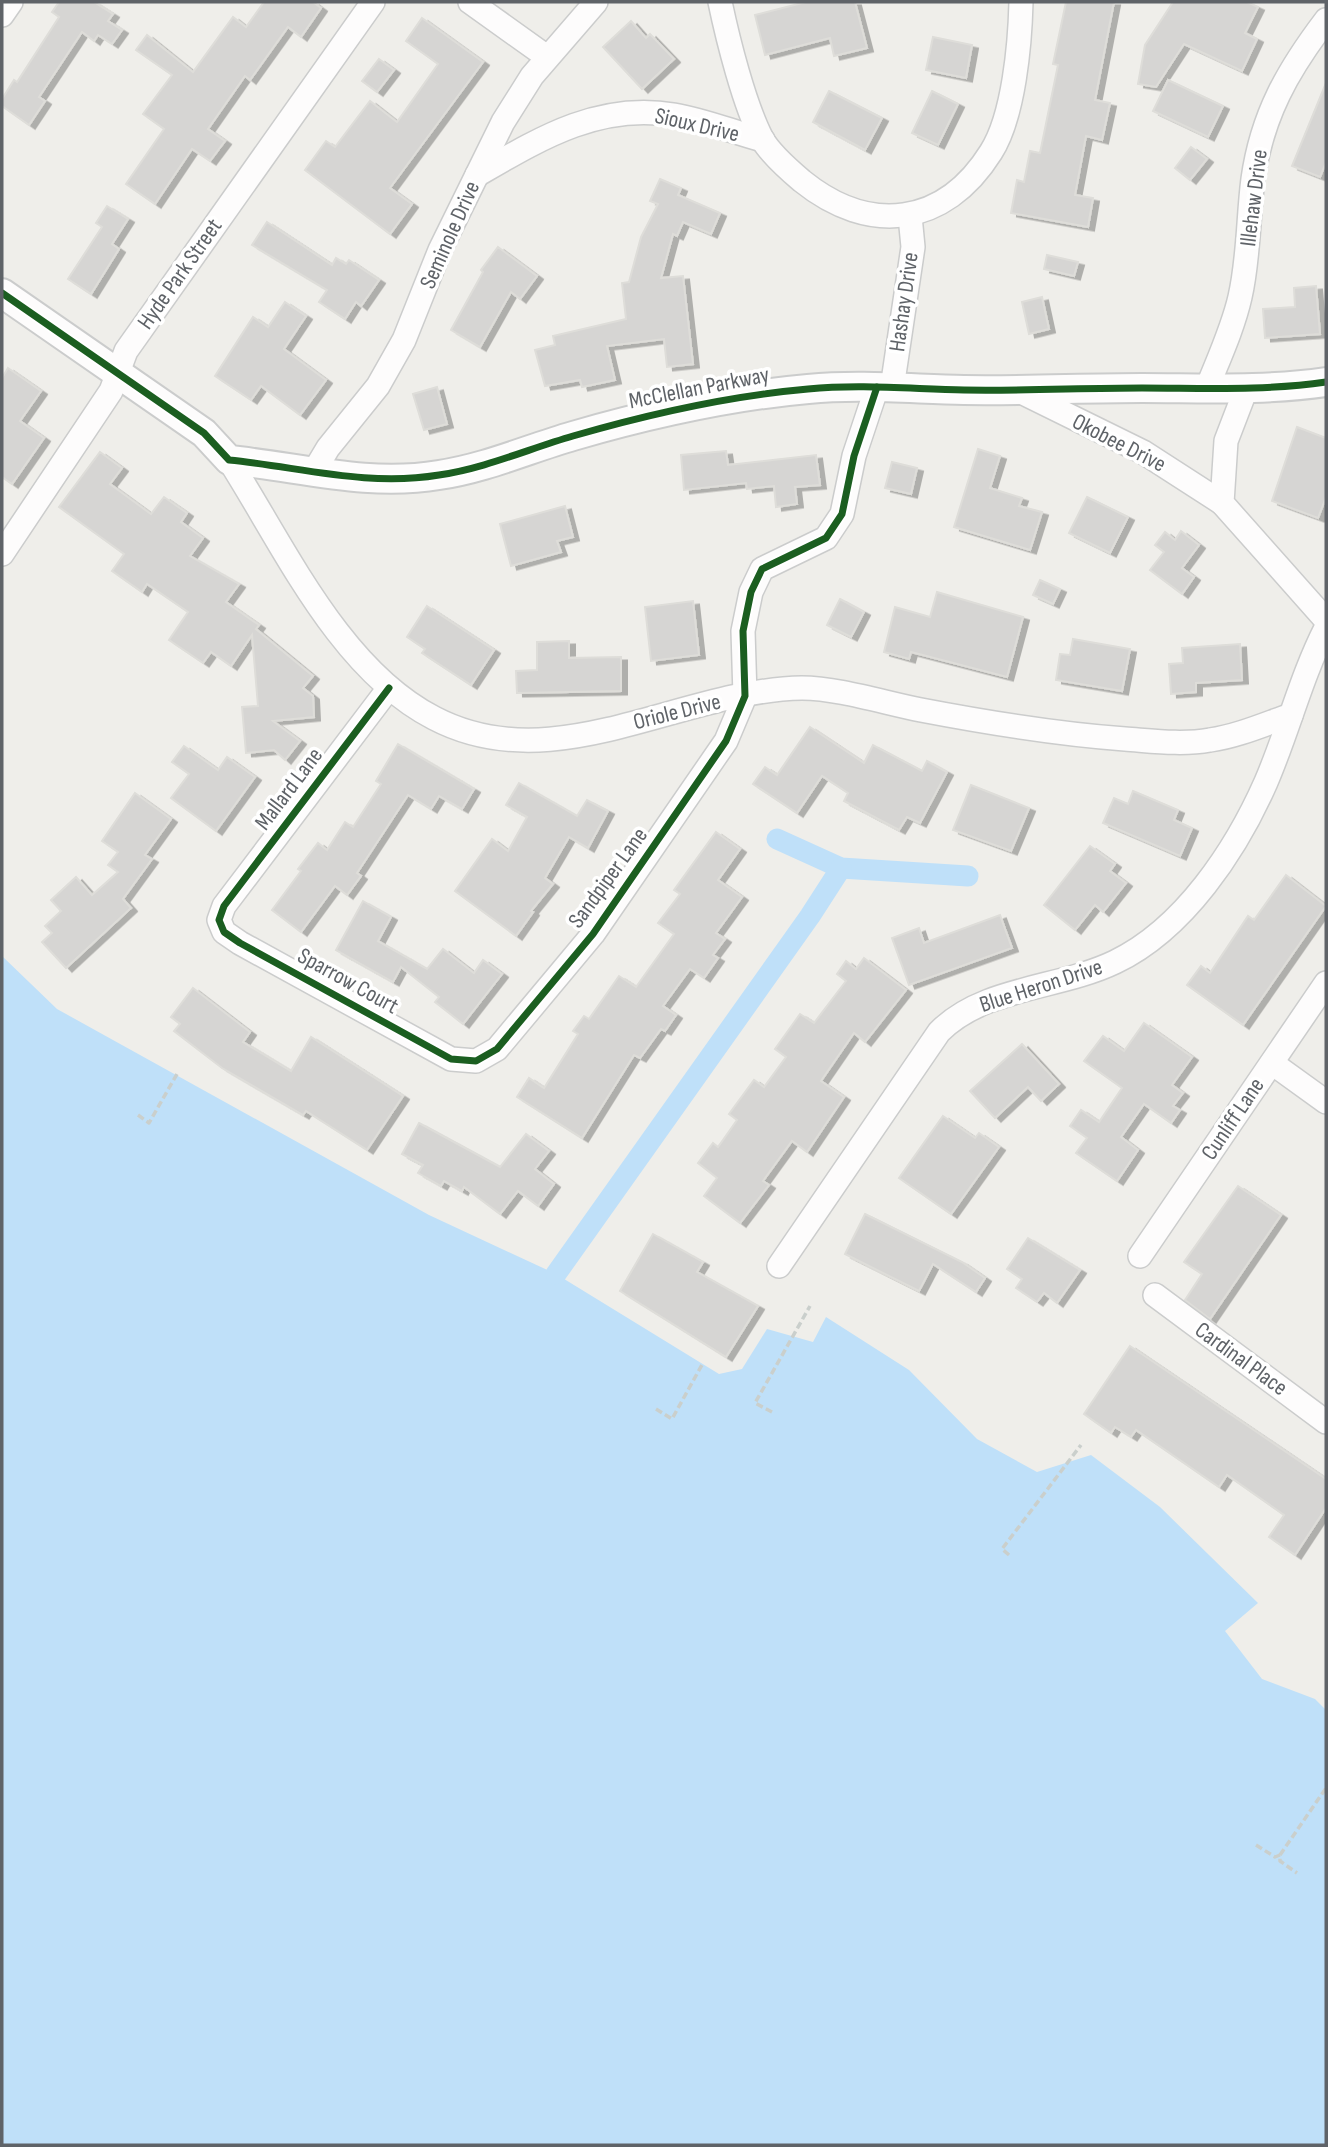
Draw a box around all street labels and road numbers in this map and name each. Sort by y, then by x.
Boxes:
street label: Sioux Drive [652,102,742,148]
street label: Illehaw Drive [1234,148,1274,248]
street label: Seminole Drive [414,177,486,293]
street label: Hyde Park Street [132,213,228,335]
street label: Hashay Drive [883,251,925,353]
street label: McClellan Parkway [626,361,772,415]
street label: Okobee Drive [1068,408,1170,478]
street label: Oriole Drive [630,688,724,736]
street label: Mallard Lane [249,742,329,836]
street label: Sandpiper Lane [562,822,654,934]
street label: Sparrow Court [293,942,403,1020]
street label: Blue Heron Drive [976,953,1106,1019]
street label: Cunliff Lane [1195,1073,1271,1165]
street label: Cardinal Place [1189,1316,1293,1402]

